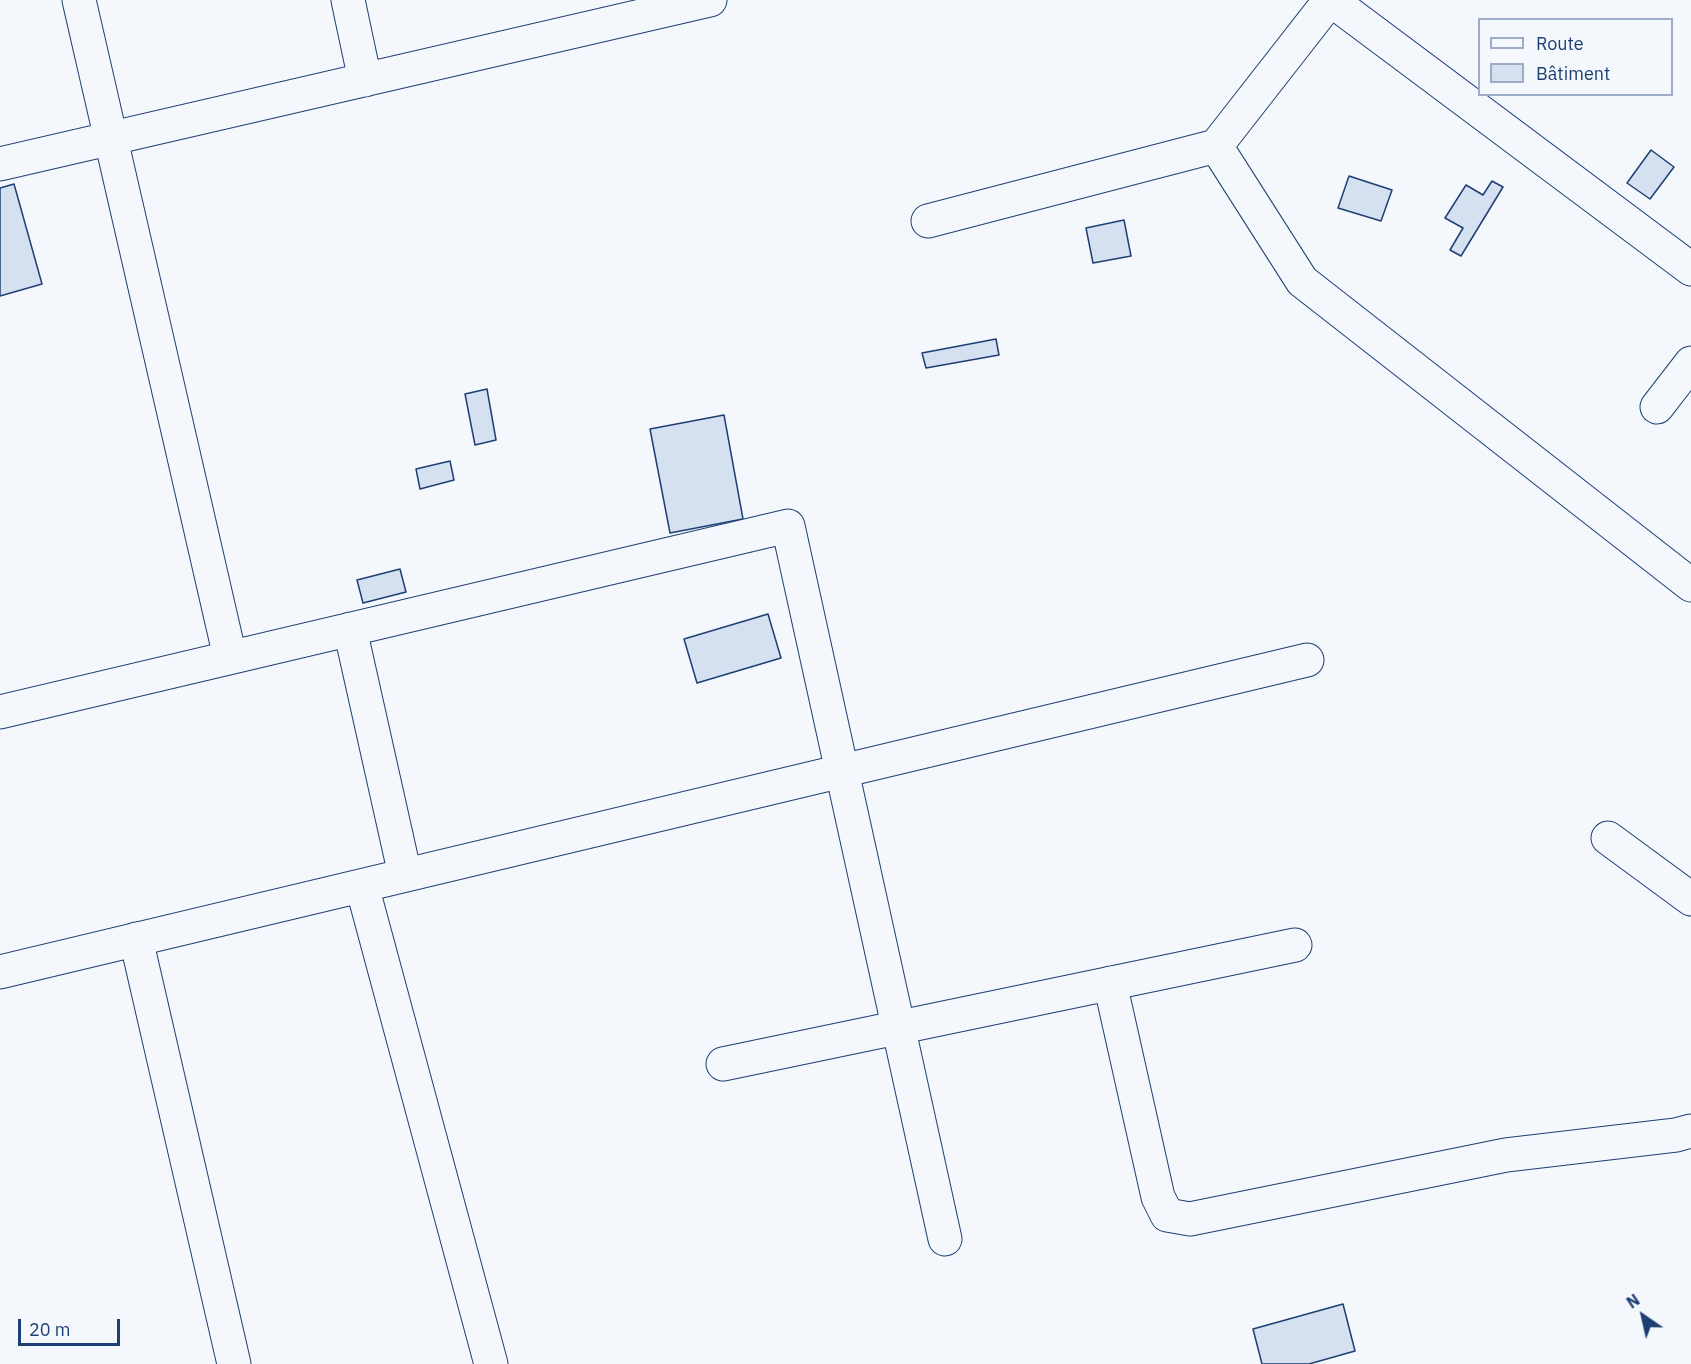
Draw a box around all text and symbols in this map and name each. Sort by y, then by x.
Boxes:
legend [1478,18,1673,96]
text: Route [1536,32,1584,55]
text: Bâtiment [1536,62,1610,85]
north arrow [1613,1286,1673,1346]
text: N [1623,1290,1643,1313]
scale bar [21,1307,123,1345]
text: 20 m [29,1318,71,1341]

